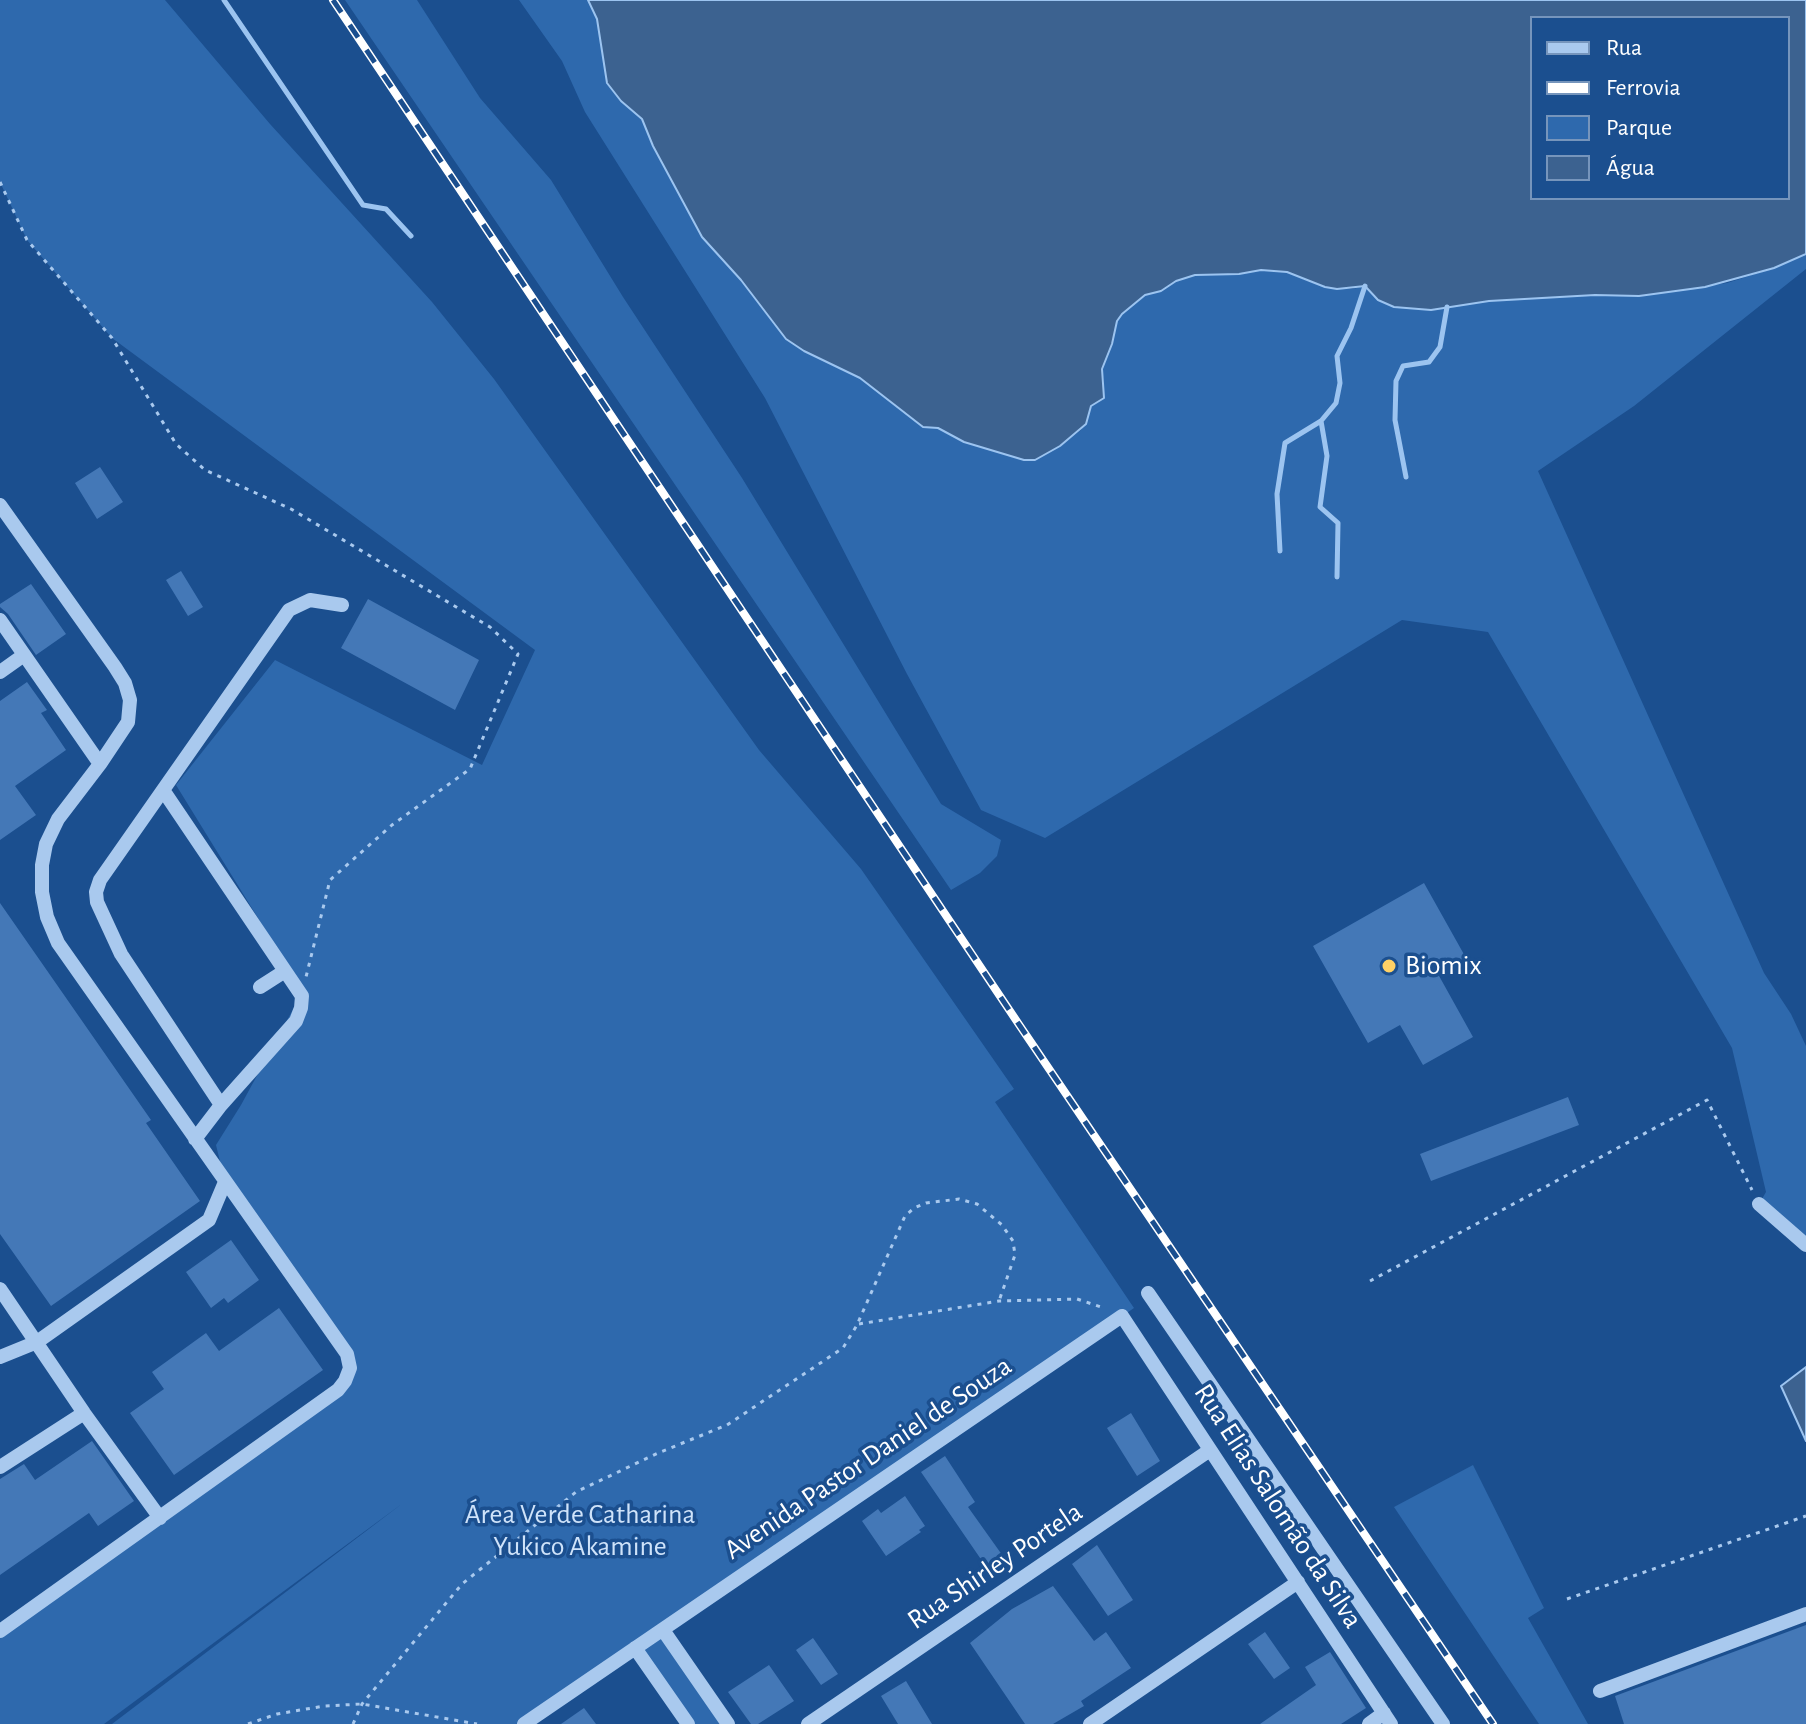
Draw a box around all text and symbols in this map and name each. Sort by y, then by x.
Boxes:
legend [1530,16,1790,200]
text: Rua [1606,36,1642,60]
text: Ferrovia [1606,76,1681,100]
text: Parque [1606,116,1672,140]
text: Água [1606,156,1655,180]
place label: Biomix [1405,949,1482,983]
marker: Biomix [1380,957,1398,975]
street label: Avenida Pastor Daniel de Souza [718,1349,1018,1567]
street label: Rua Elias Salomão da Silva [1186,1377,1370,1635]
street label: Rua Shirley Portela [901,1495,1089,1637]
park label: Área Verde Catharina Yukico Akamine [465,1498,695,1564]

